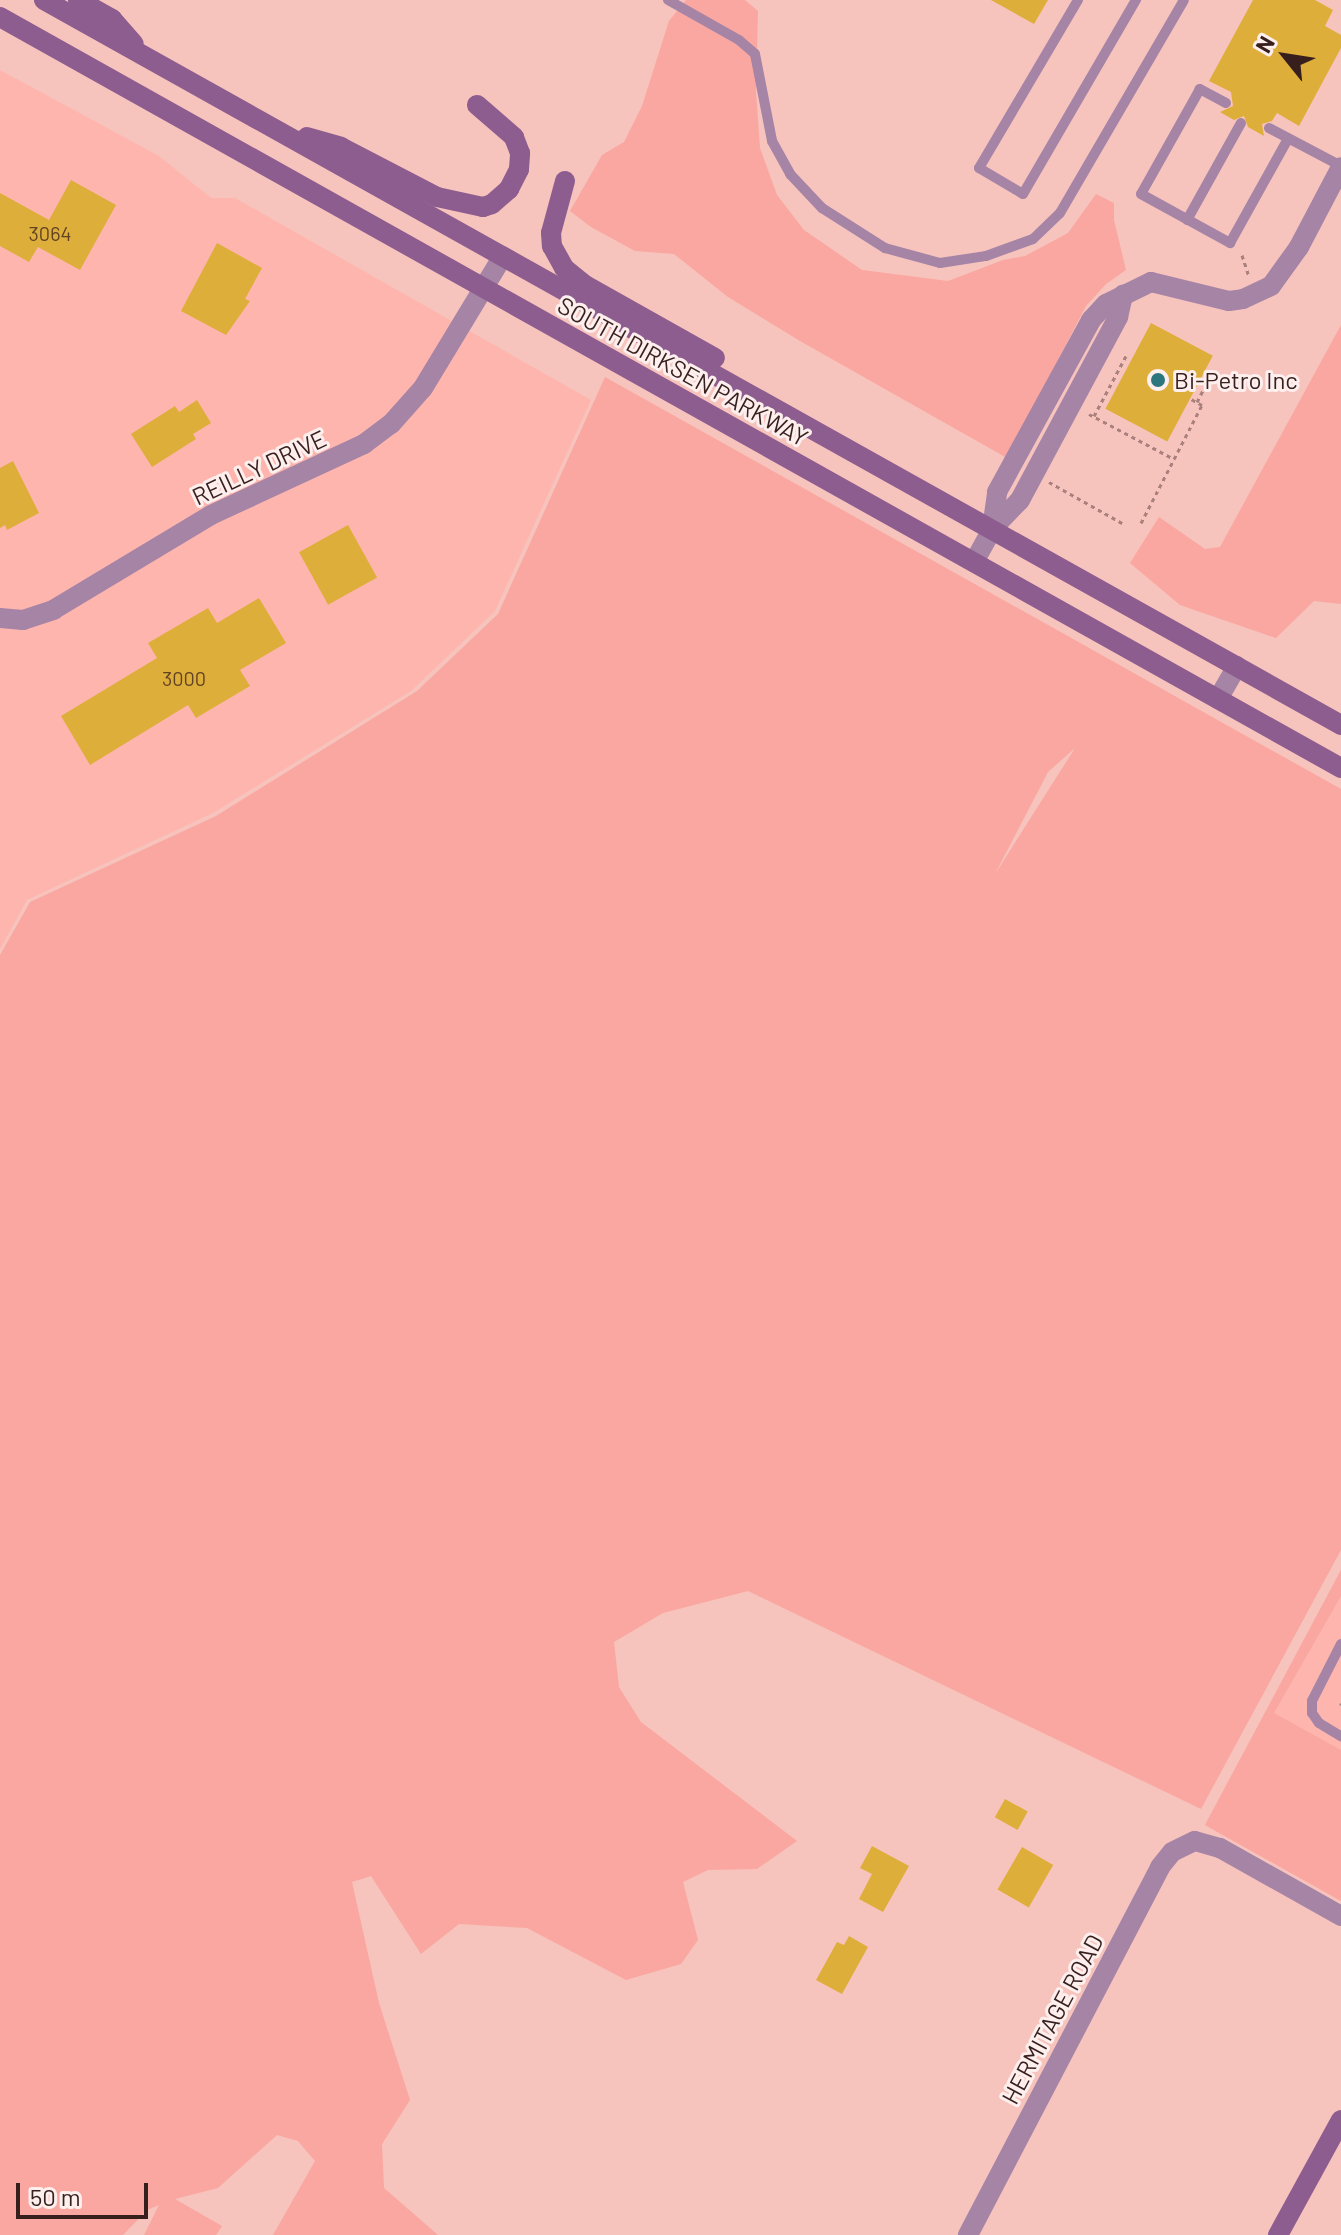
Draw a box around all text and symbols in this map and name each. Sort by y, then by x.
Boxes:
north arrow [1245,16,1325,96]
text: N [1249,31,1279,57]
house number: 3064 [29,221,71,245]
street label: SOUTH DIRKSEN PARKWAY [553,290,813,452]
place label: Bi-Petro Inc [1174,366,1298,394]
marker: Bi-Petro Inc [1149,371,1167,389]
street label: REILLY DRIVE [187,423,331,511]
house number: 3000 [162,666,206,690]
street label: HERMITAGE ROAD [995,1929,1109,2109]
scale bar [20,2167,152,2217]
text: 50 m [30,2182,81,2211]

